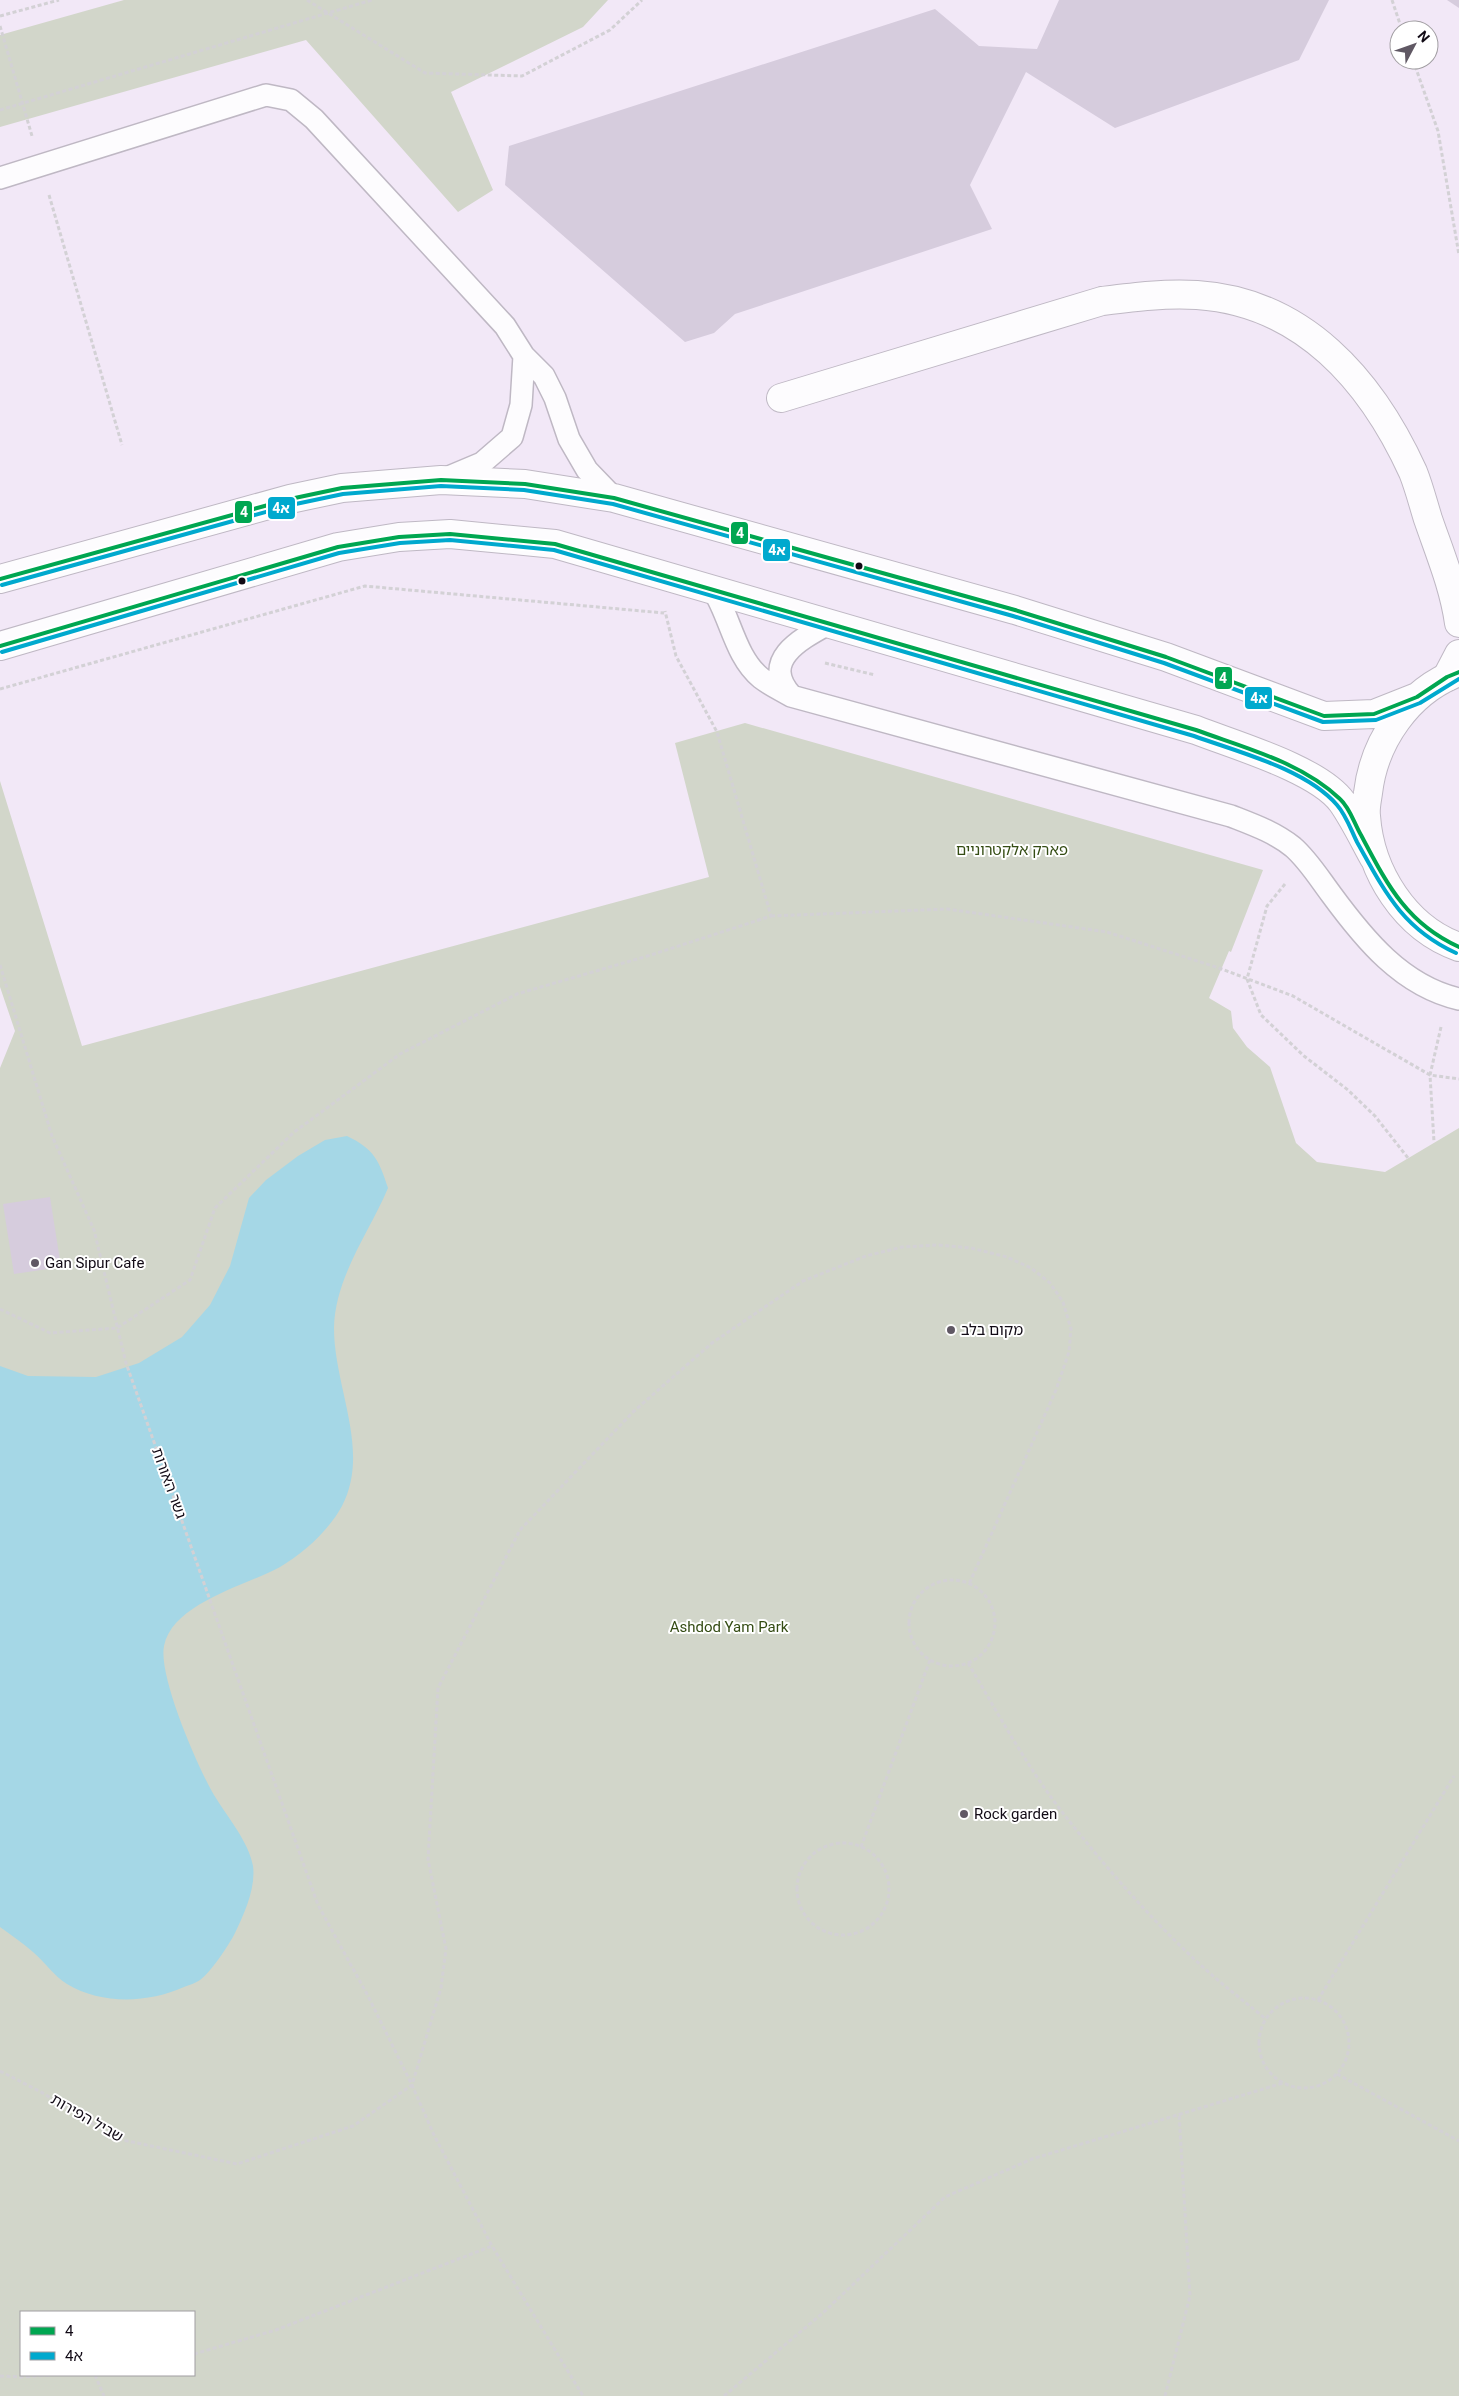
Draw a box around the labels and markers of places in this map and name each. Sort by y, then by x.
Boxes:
unlabelled marker [854,561,864,571]
unlabelled marker [237,576,247,586]
place label: Gan Sipur Cafe [45,1254,144,1272]
marker: Gan Sipur Cafe [29,1257,41,1269]
place label: מקום בלב [961,1321,1023,1339]
marker: מקום בלב [945,1324,957,1336]
place label: Rock garden [974,1805,1057,1823]
marker: Rock garden [958,1808,970,1820]

